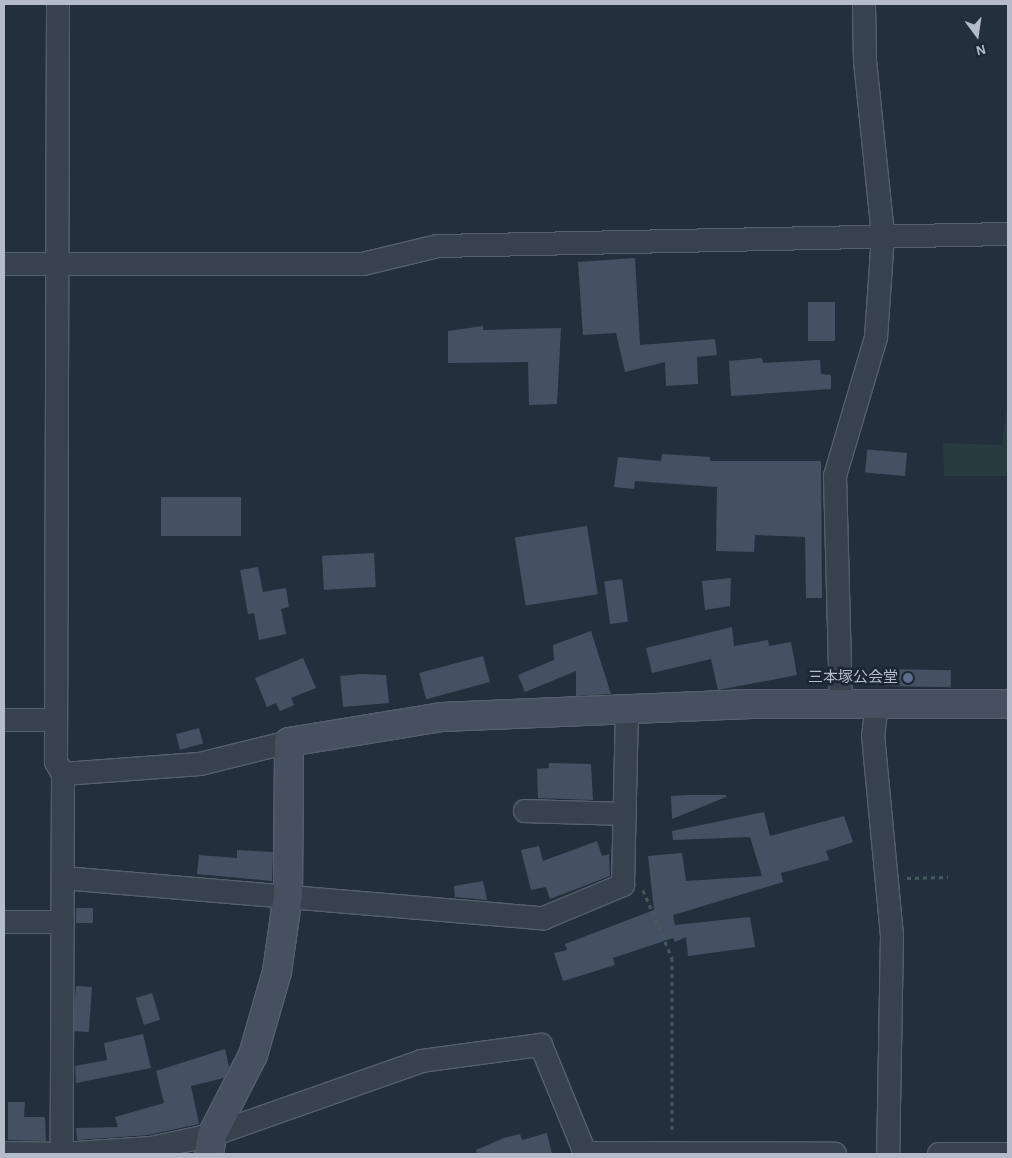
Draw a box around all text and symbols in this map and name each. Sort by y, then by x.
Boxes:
north arrow [952,10,1002,60]
text: N [974,42,987,58]
place label: 三本塚公会堂 [808,669,898,687]
marker: 三本塚公会堂 [902,672,914,684]

